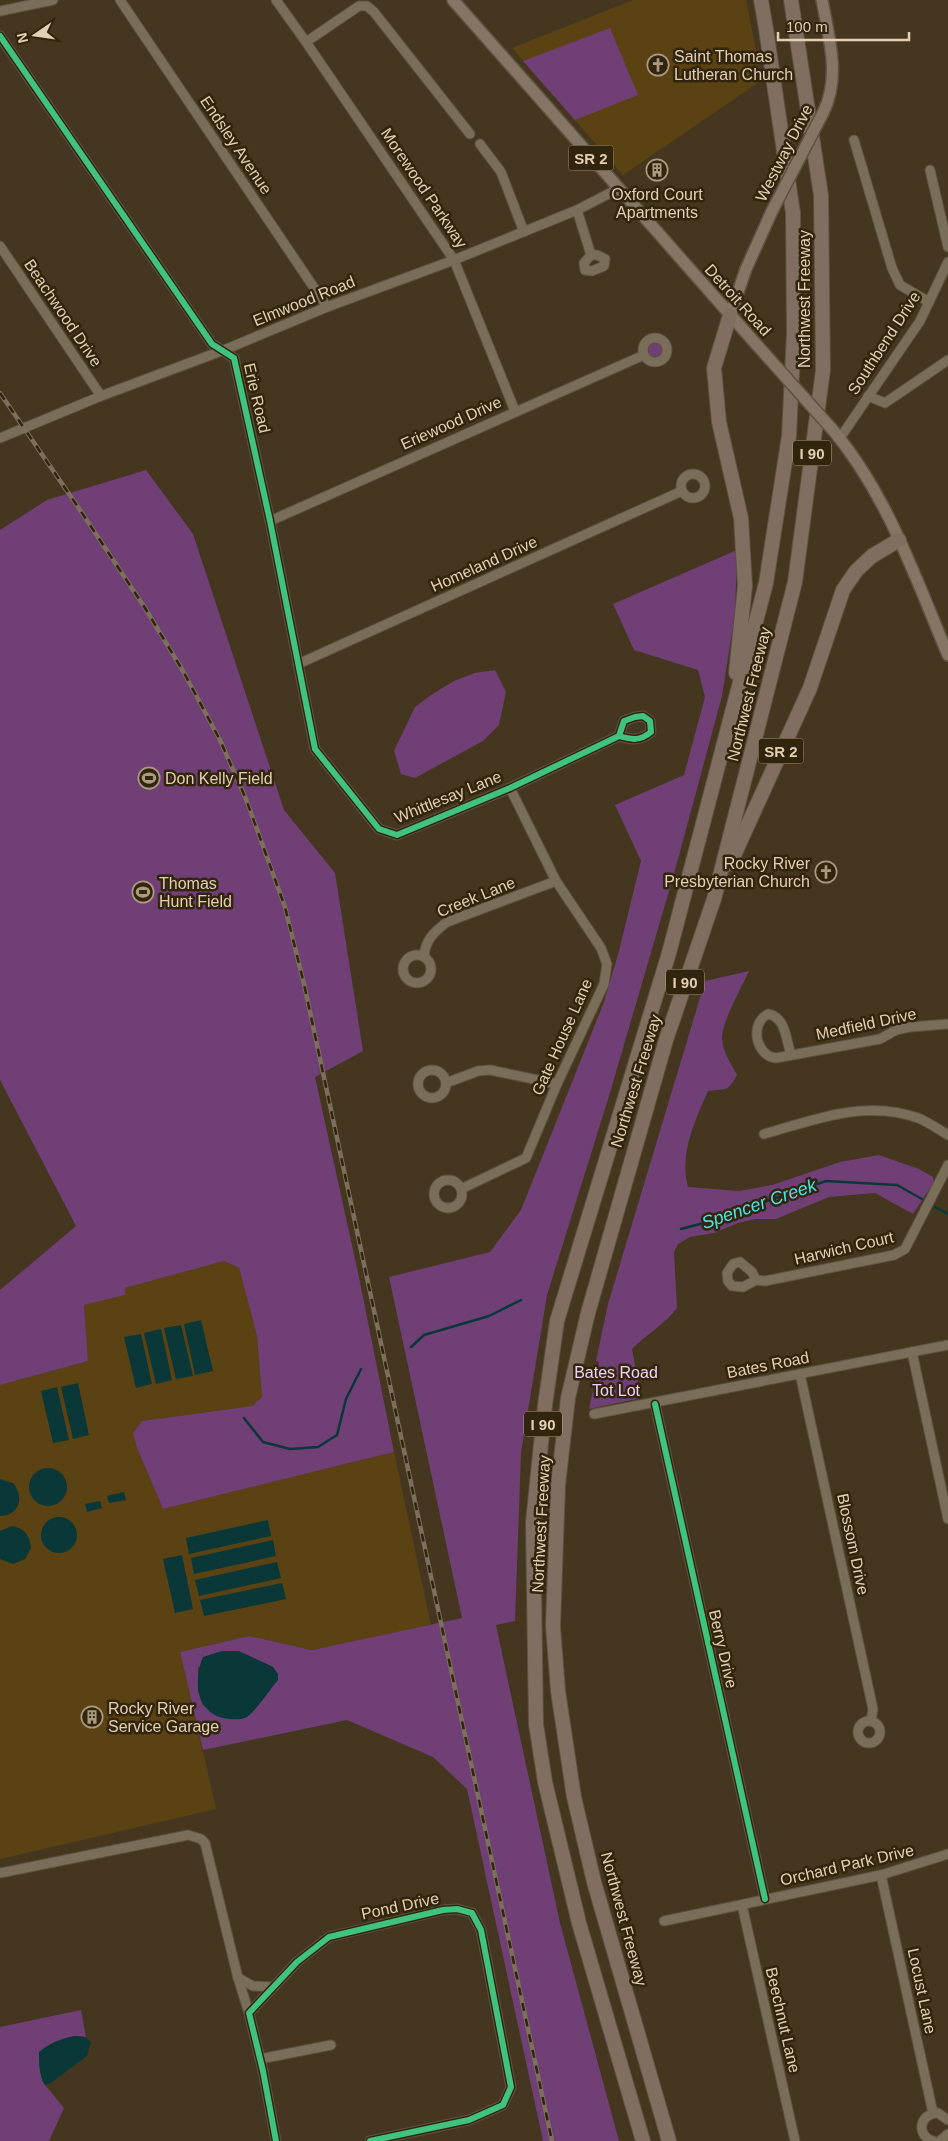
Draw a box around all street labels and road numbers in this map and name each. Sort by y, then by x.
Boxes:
street label: Endsley Avenue [197,93,275,197]
street label: Westway Drive [752,102,816,204]
street label: Morewood Parkway [378,125,470,251]
road number: SR 2 [568,146,614,170]
street label: Northwest Freeway [796,230,813,368]
street label: Beachwood Drive [21,256,105,370]
street label: Detroit Road [702,261,774,339]
street label: Elmwood Road [251,273,357,329]
street label: Southbend Drive [844,288,924,398]
street label: Erie Road [241,361,273,435]
street label: Eriewood Drive [398,393,504,453]
road number: I 90 [793,440,831,466]
street label: Homeland Drive [428,533,540,595]
street label: Northwest Freeway [724,625,774,763]
road number: SR 2 [758,738,804,764]
street label: Whittlesay Lane [392,768,504,826]
street label: Creek Lane [434,874,518,920]
road number: I 90 [666,970,704,994]
street label: Gate House Lane [529,976,595,1098]
street label: Medfield Drive [814,1005,918,1043]
street label: Northwest Freeway [608,1013,664,1149]
street label: Harwich Court [793,1228,896,1268]
street label: Bates Road [725,1349,811,1381]
road number: I 90 [524,1412,562,1436]
street label: Northwest Freeway [529,1455,553,1593]
street label: Blossom Drive [834,1492,872,1596]
street label: Berry Drive [706,1608,740,1690]
street label: Orchard Park Drive [778,1841,916,1889]
street label: Northwest Freeway [598,1850,650,1988]
street label: Pond Drive [360,1889,441,1923]
street label: Locust Lane [905,1947,939,2036]
street label: Beechnut Lane [763,1966,803,2074]

